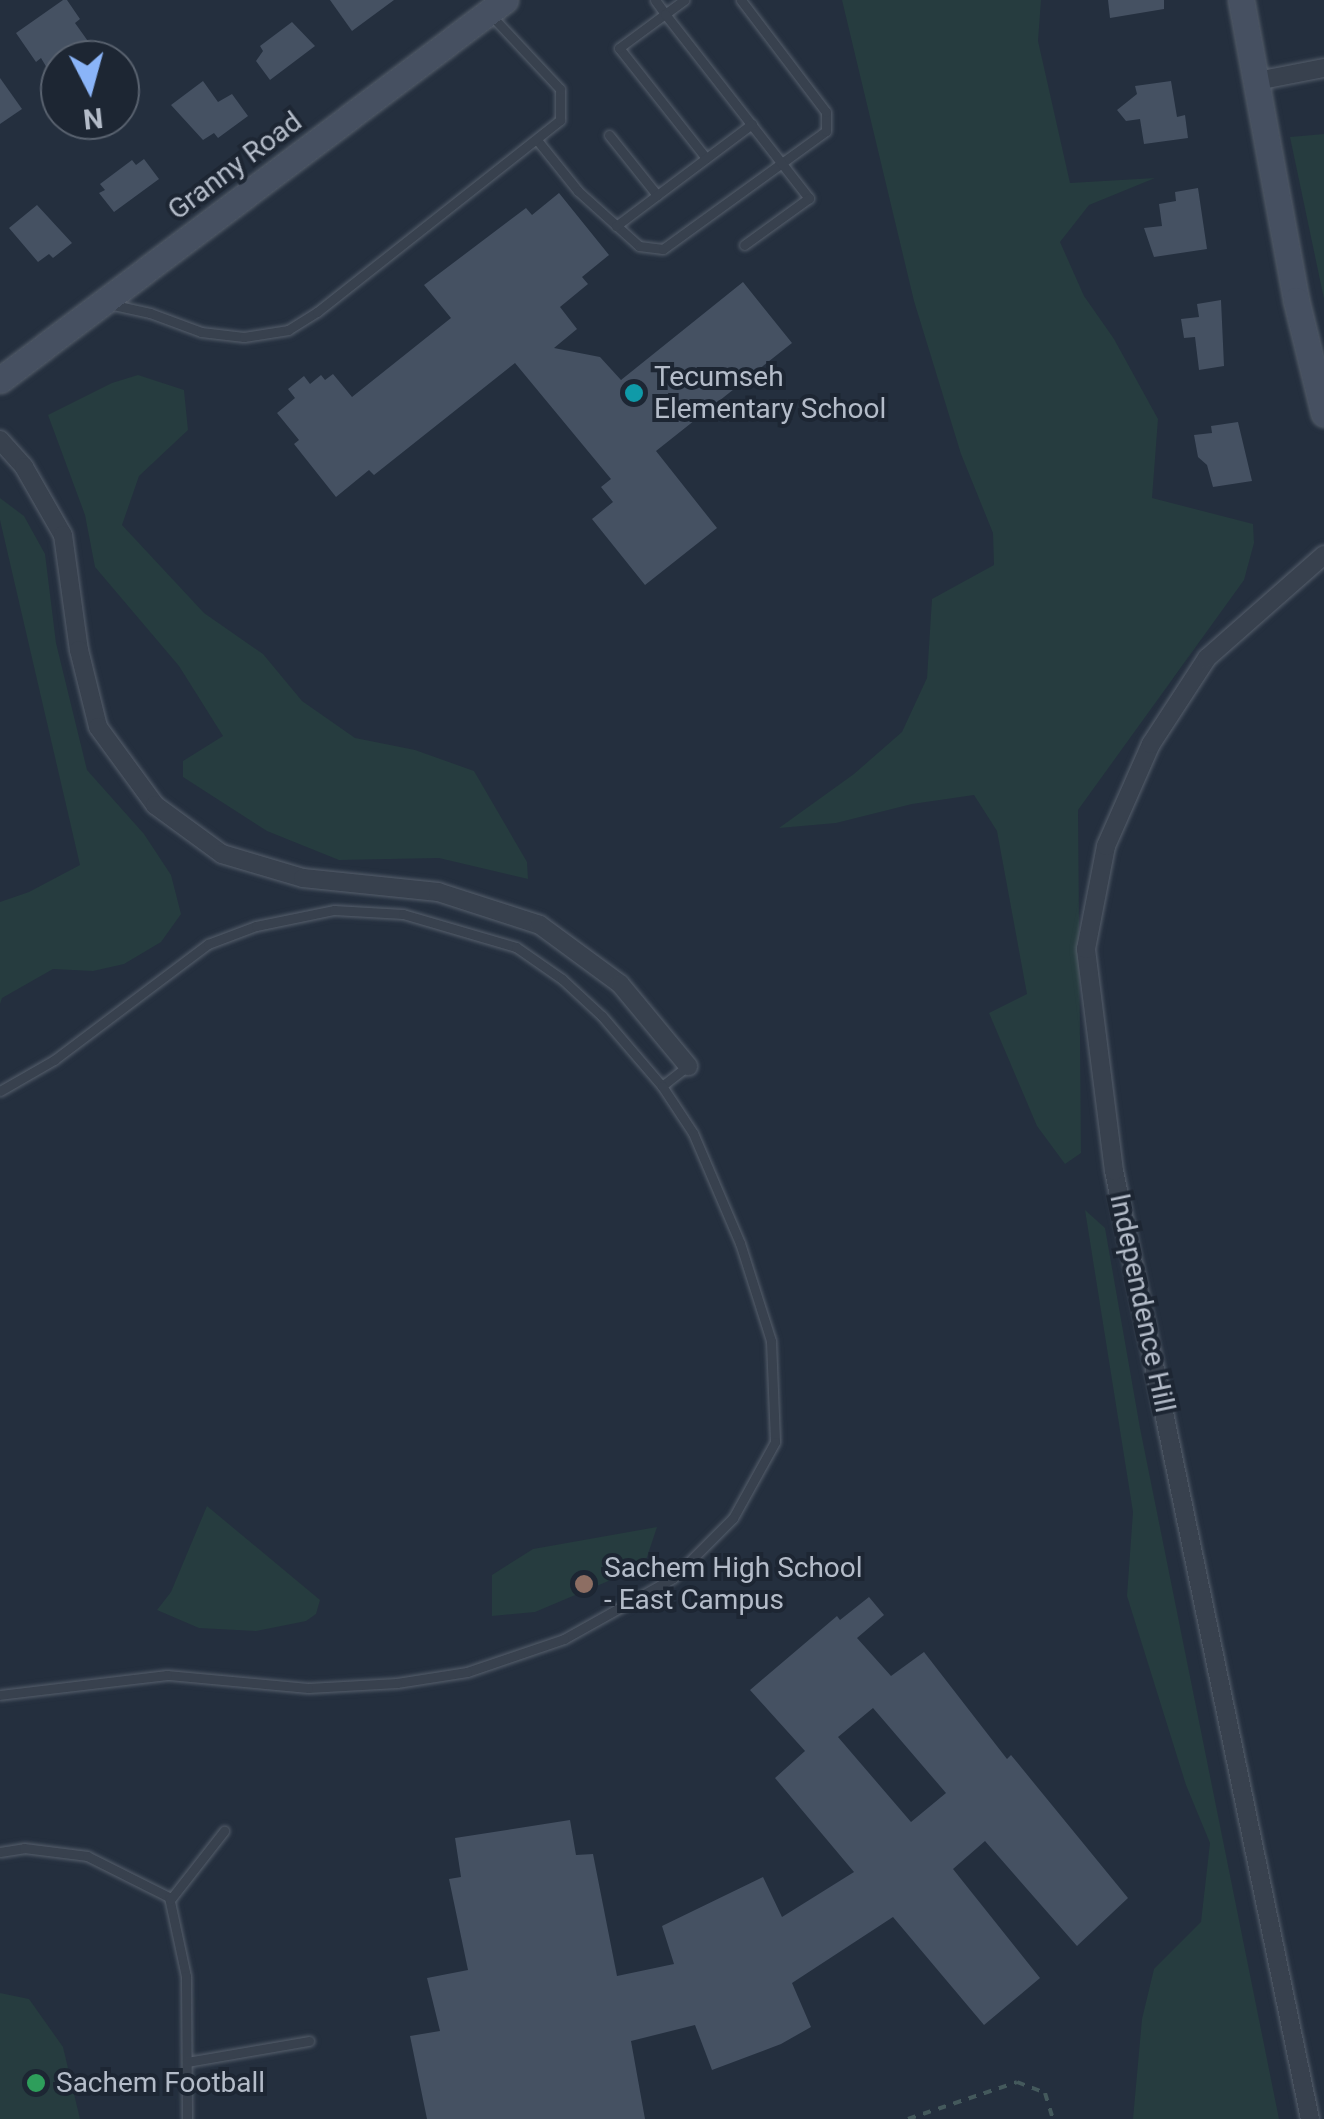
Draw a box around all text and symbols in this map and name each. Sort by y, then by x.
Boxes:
north arrow [40,40,140,140]
text: N [81,101,105,136]
street label: Granny Road [162,105,308,227]
place label: Tecumseh Elementary School [654,360,886,426]
marker: Tecumseh Elementary School [623,382,645,404]
street label: Independence Hill [1102,1191,1182,1415]
place label: Sachem High School - East Campus [604,1551,863,1617]
marker: Sachem High School - East Campus [573,1573,595,1595]
place label: Sachem Football [56,2066,265,2100]
marker: Sachem Football [25,2072,47,2094]

